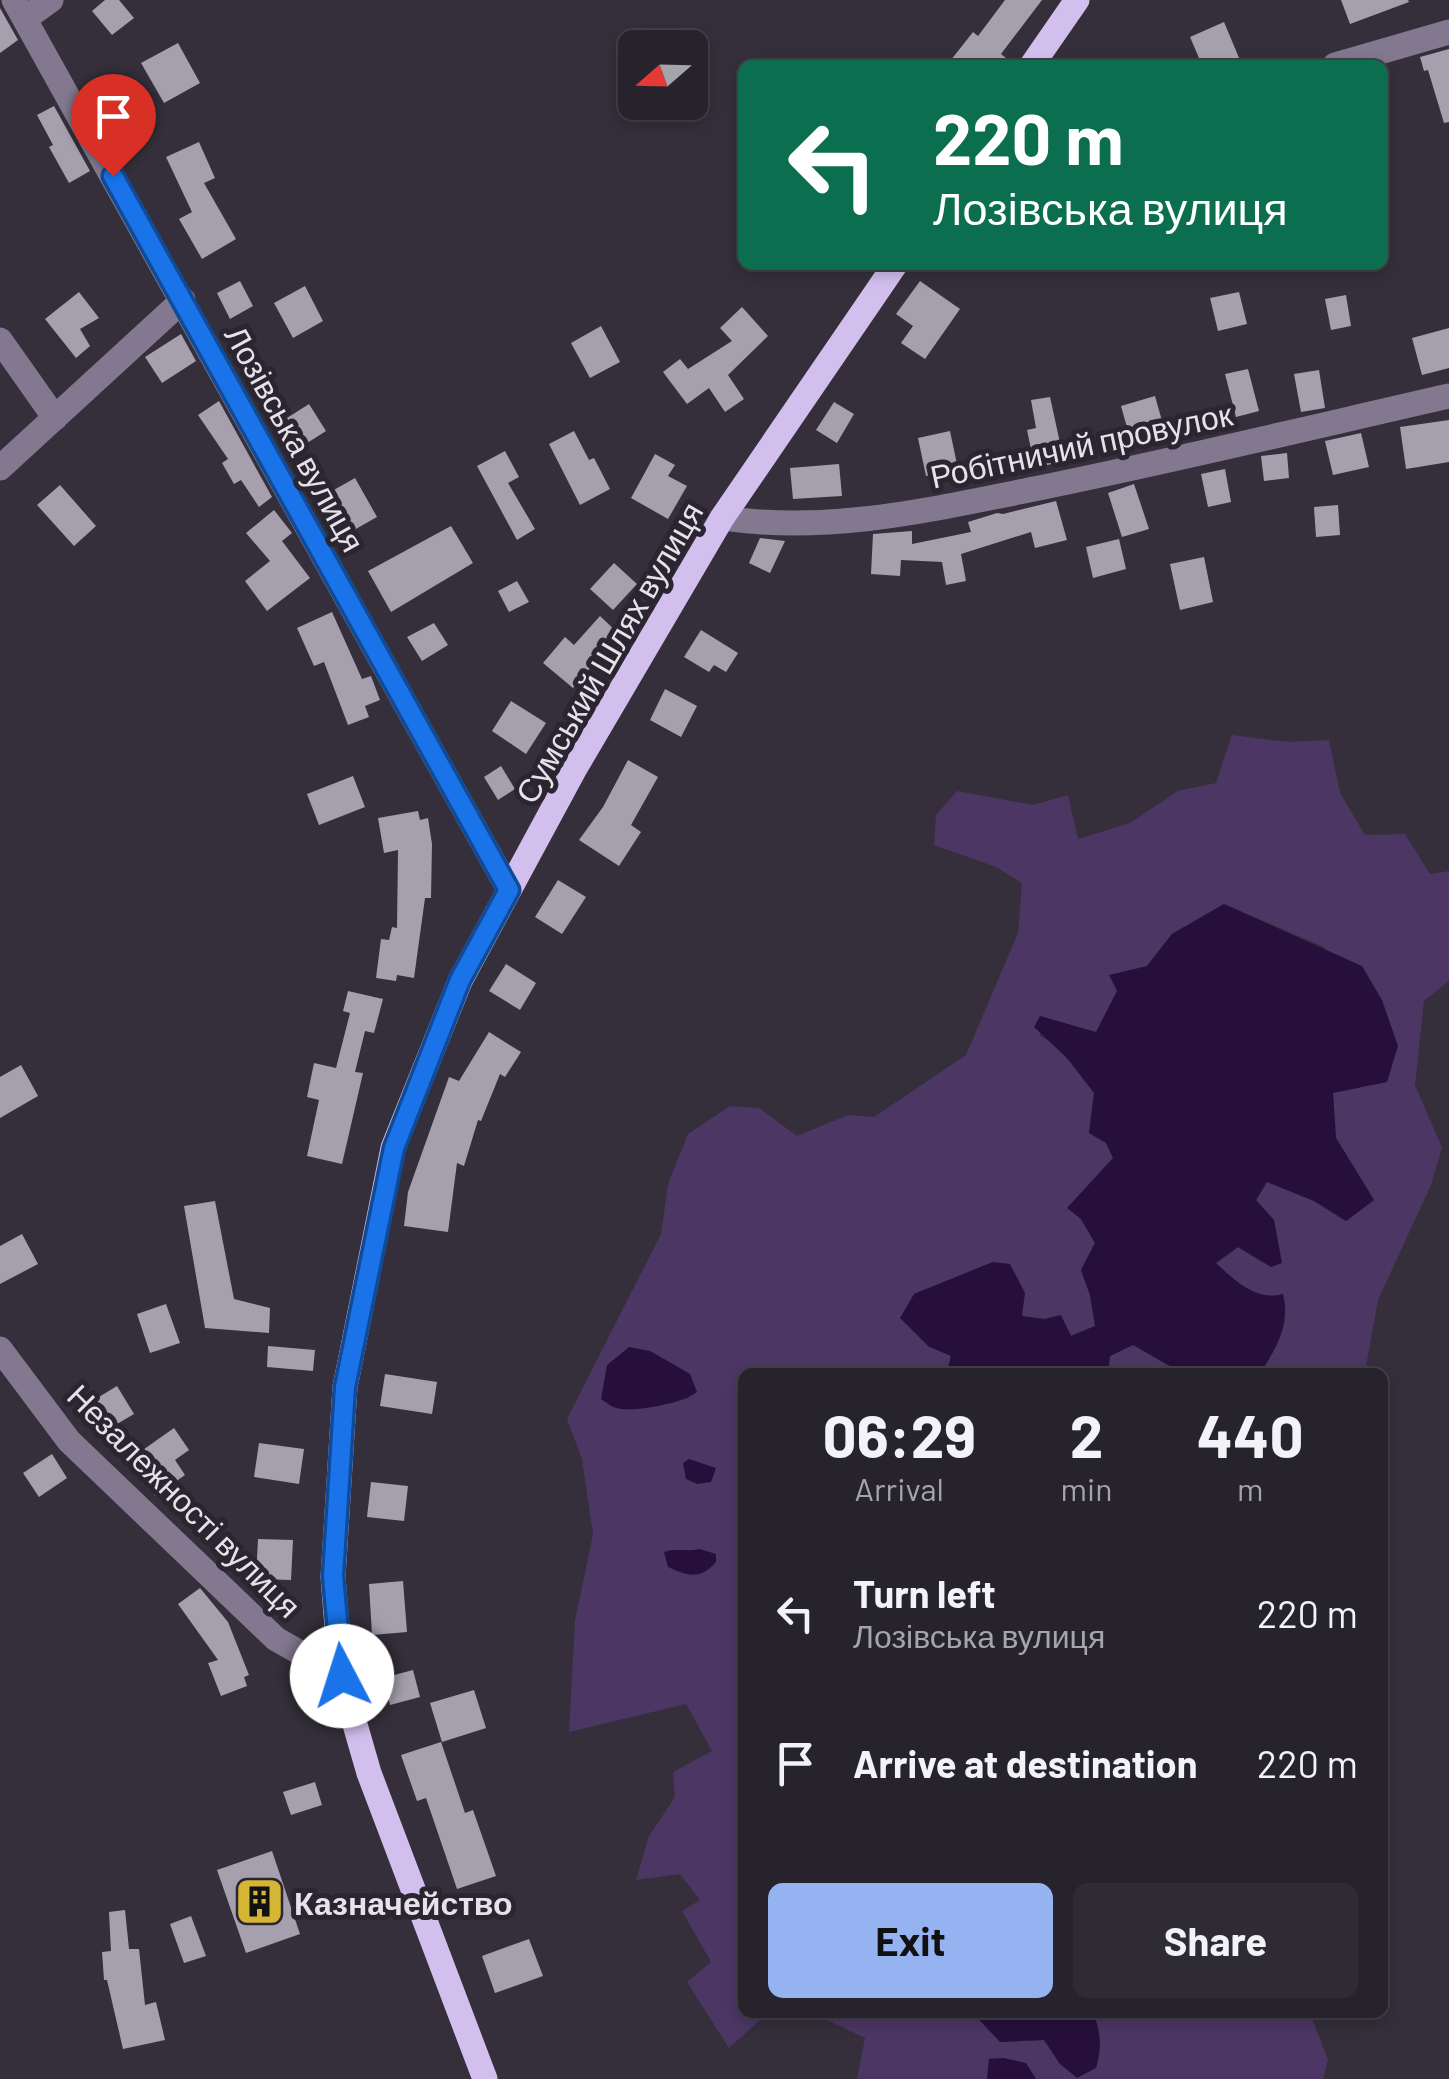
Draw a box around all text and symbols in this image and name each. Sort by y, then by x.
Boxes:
north arrow [618,30,708,120]
map controls [618,30,708,120]
pin [71,74,156,177]
icon: arrive [86,89,141,144]
text: 220 m [933,95,1124,179]
icon: left [768,100,898,230]
text: Лозівська вулиця [933,180,1288,234]
street label: Лозівська вулиця [217,318,374,558]
street label: Робітничий провулок [927,393,1237,496]
street label: Сумський Шлях вулиця [506,495,711,810]
street label: Незалежності вулиця [60,1376,309,1625]
text: 06:29 [822,1398,976,1470]
text: 2 [1070,1398,1103,1470]
text: 440 [1197,1398,1304,1470]
text: Arrival [855,1469,944,1507]
text: min [1061,1469,1112,1507]
text: m [1237,1469,1263,1507]
text: Turn left [853,1570,996,1616]
icon: left [768,1586,823,1641]
text: 220 m [1257,1590,1358,1636]
text: Лозівська вулиця [853,1616,1105,1654]
position arrow [290,1624,394,1728]
icon: arrive [768,1736,823,1791]
text: Arrive at destination [853,1740,1198,1786]
text: 220 m [1257,1740,1358,1786]
building icon: Казначейство [233,1876,285,1928]
place label: Казначейство [294,1883,513,1921]
button: Exit [768,1883,1053,1998]
button: Share [1073,1883,1358,1998]

